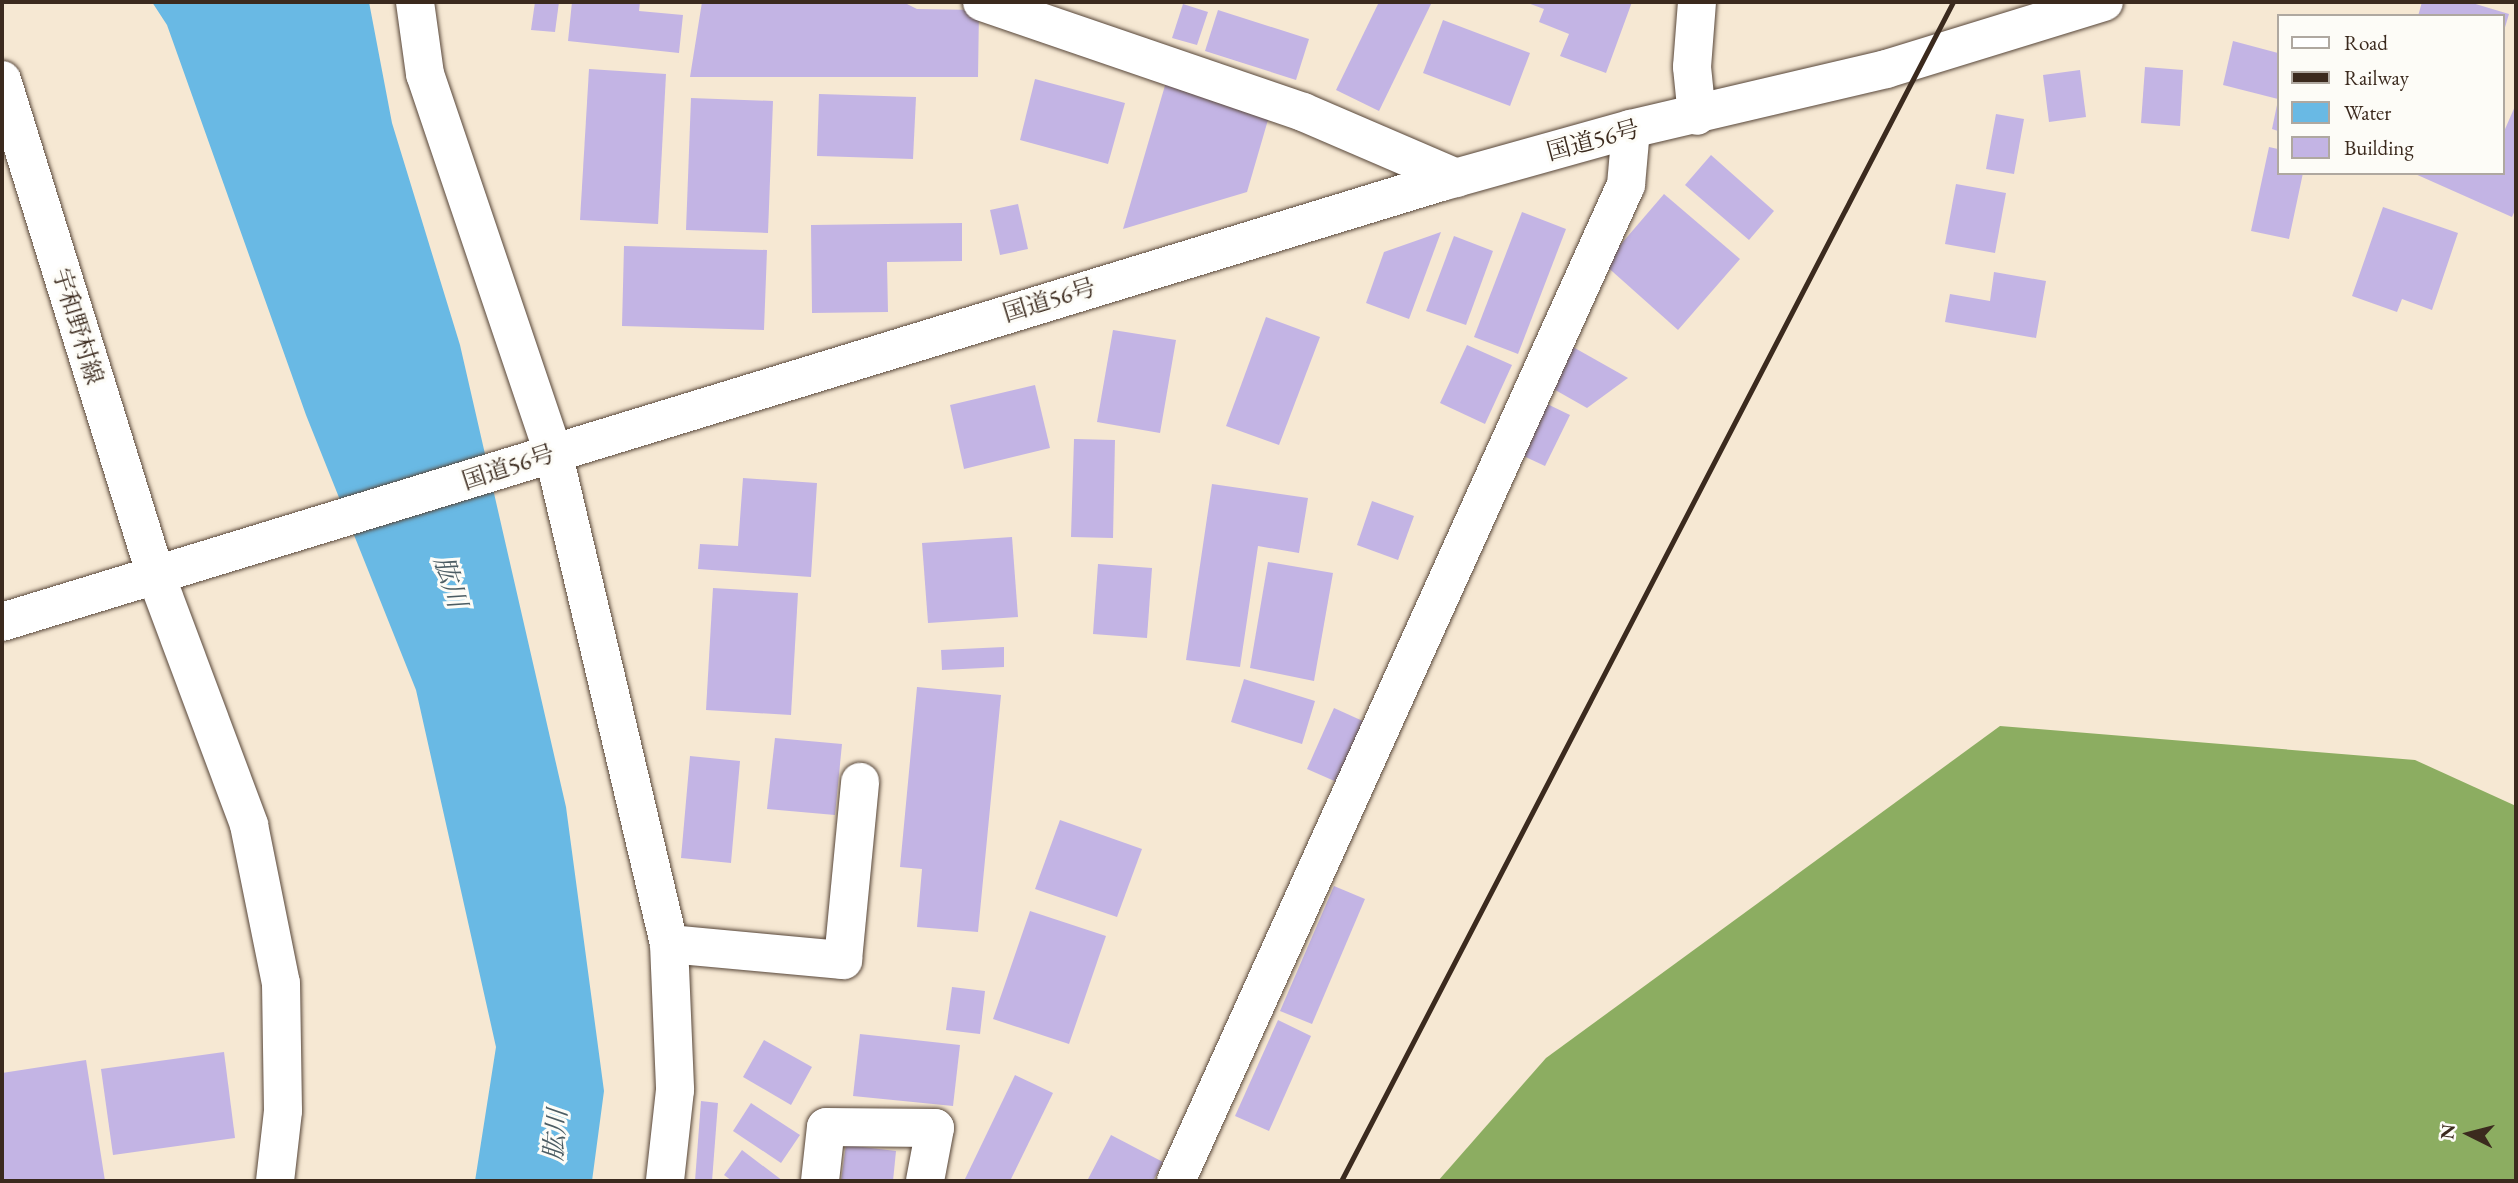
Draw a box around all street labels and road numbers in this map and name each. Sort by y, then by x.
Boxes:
street label: 国道56号 [1543,114,1643,166]
street label: 宇和野村線 [47,264,109,388]
street label: 国道56号 [999,272,1099,328]
street label: 国道56号 [458,439,558,495]

